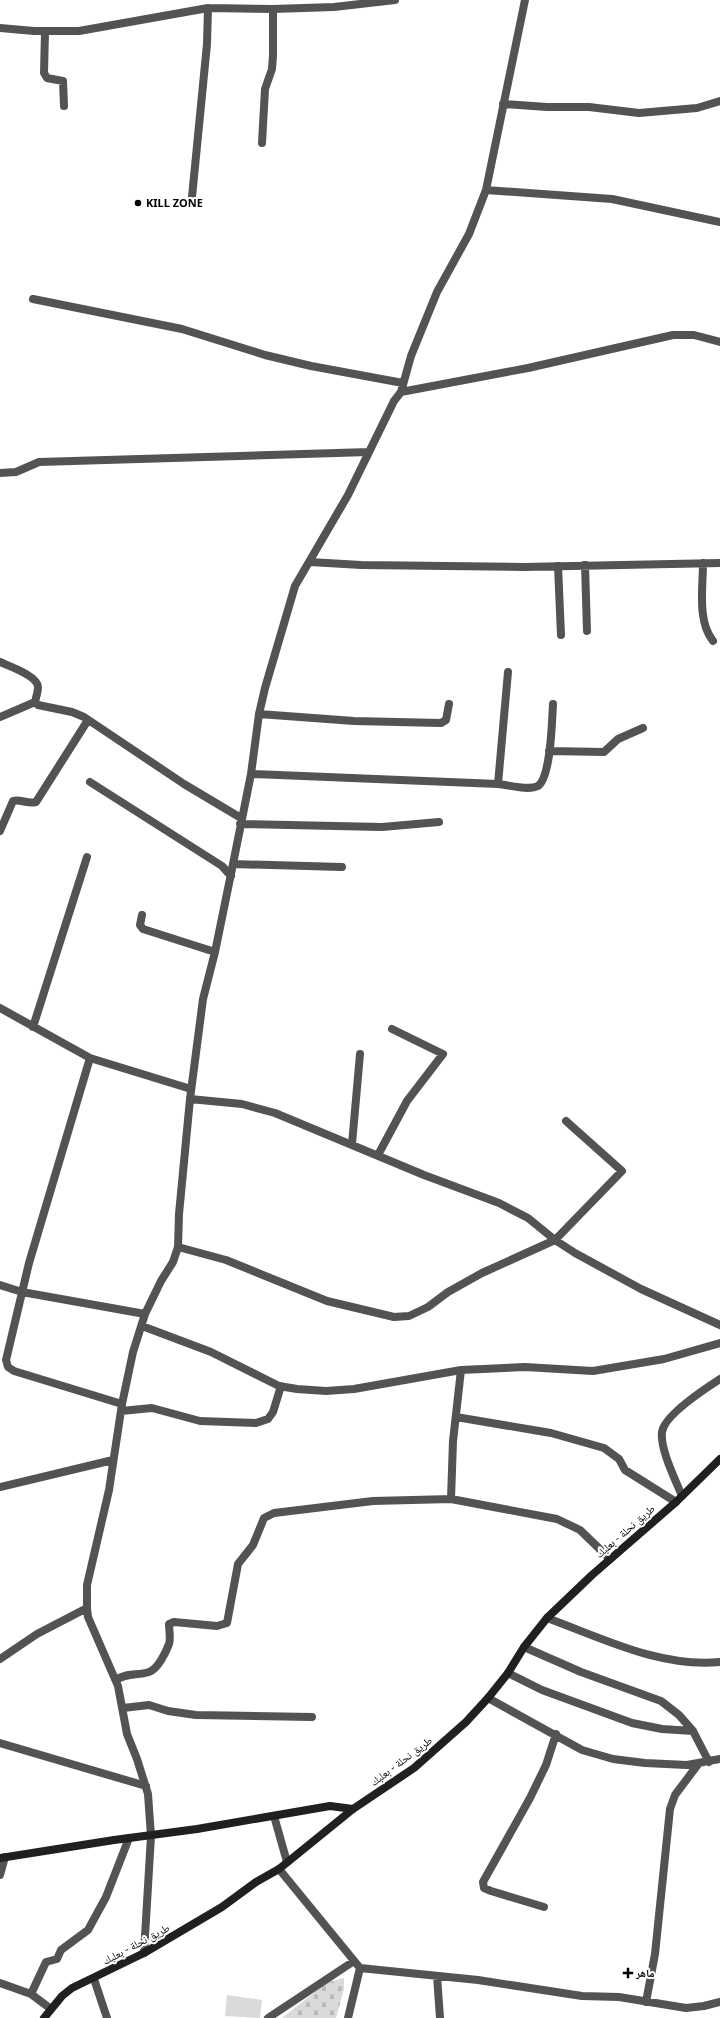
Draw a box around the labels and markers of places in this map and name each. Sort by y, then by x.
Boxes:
place label: KILL ZONE [146,195,203,210]
marker: KILL ZONE [133,198,143,208]
place label: ماهر [635,1965,654,1980]
marker: ماهر [623,1968,633,1978]

